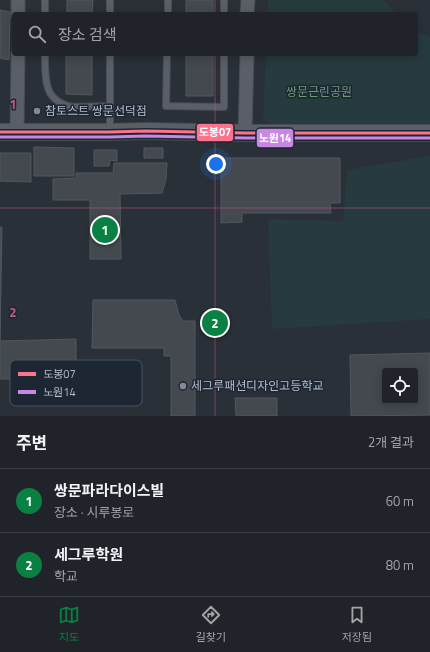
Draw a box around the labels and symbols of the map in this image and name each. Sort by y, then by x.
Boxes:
park label: 쌍문근린공원 [286,82,352,101]
text: 1 [9,94,17,114]
place label: 참토스트 쌍문선덕점 [45,101,147,120]
marker: 참토스트 쌍문선덕점 [32,106,42,116]
line badge: 도봉07 [196,123,234,142]
text: 도봉07 [199,124,231,140]
line badge: 노원14 [256,128,294,148]
text: 노원14 [259,130,291,146]
your location [206,154,226,174]
pin: 1 [92,215,118,245]
text: 2 [9,302,17,322]
pin: 2 [202,308,228,338]
legend [10,360,142,406]
text: 도봉07 [43,366,76,382]
place label: 세그루패션디자인고등학교 [191,376,323,395]
marker: 세그루패션디자인고등학교 [178,381,188,391]
text: 노원14 [43,384,76,400]

